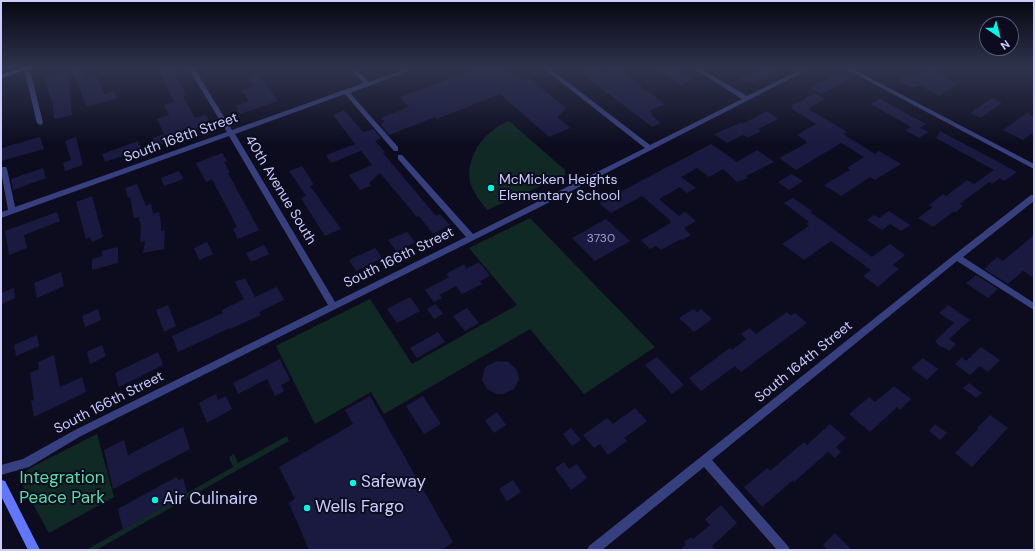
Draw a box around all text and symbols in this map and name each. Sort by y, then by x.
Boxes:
north arrow [979,16,1019,56]
text: N [998,37,1013,53]
street label: South 168th Street [122,110,240,166]
street label: 40th Avenue South [241,132,319,248]
place label: McMicken Heights Elementary School [499,172,620,204]
marker: McMicken Heights Elementary School [486,183,496,193]
street label: South 166th Street [341,224,457,292]
house number: 3730 [587,232,615,246]
street label: South 164th Street [752,318,856,406]
street label: South 166th Street [51,368,167,438]
park label: Integration Peace Park [19,469,105,509]
place label: Safeway [361,473,426,493]
marker: Safeway [348,478,358,488]
place label: Air Culinaire [163,490,258,510]
marker: Air Culinaire [150,495,160,505]
place label: Wells Fargo [315,498,404,518]
marker: Wells Fargo [302,503,312,513]

